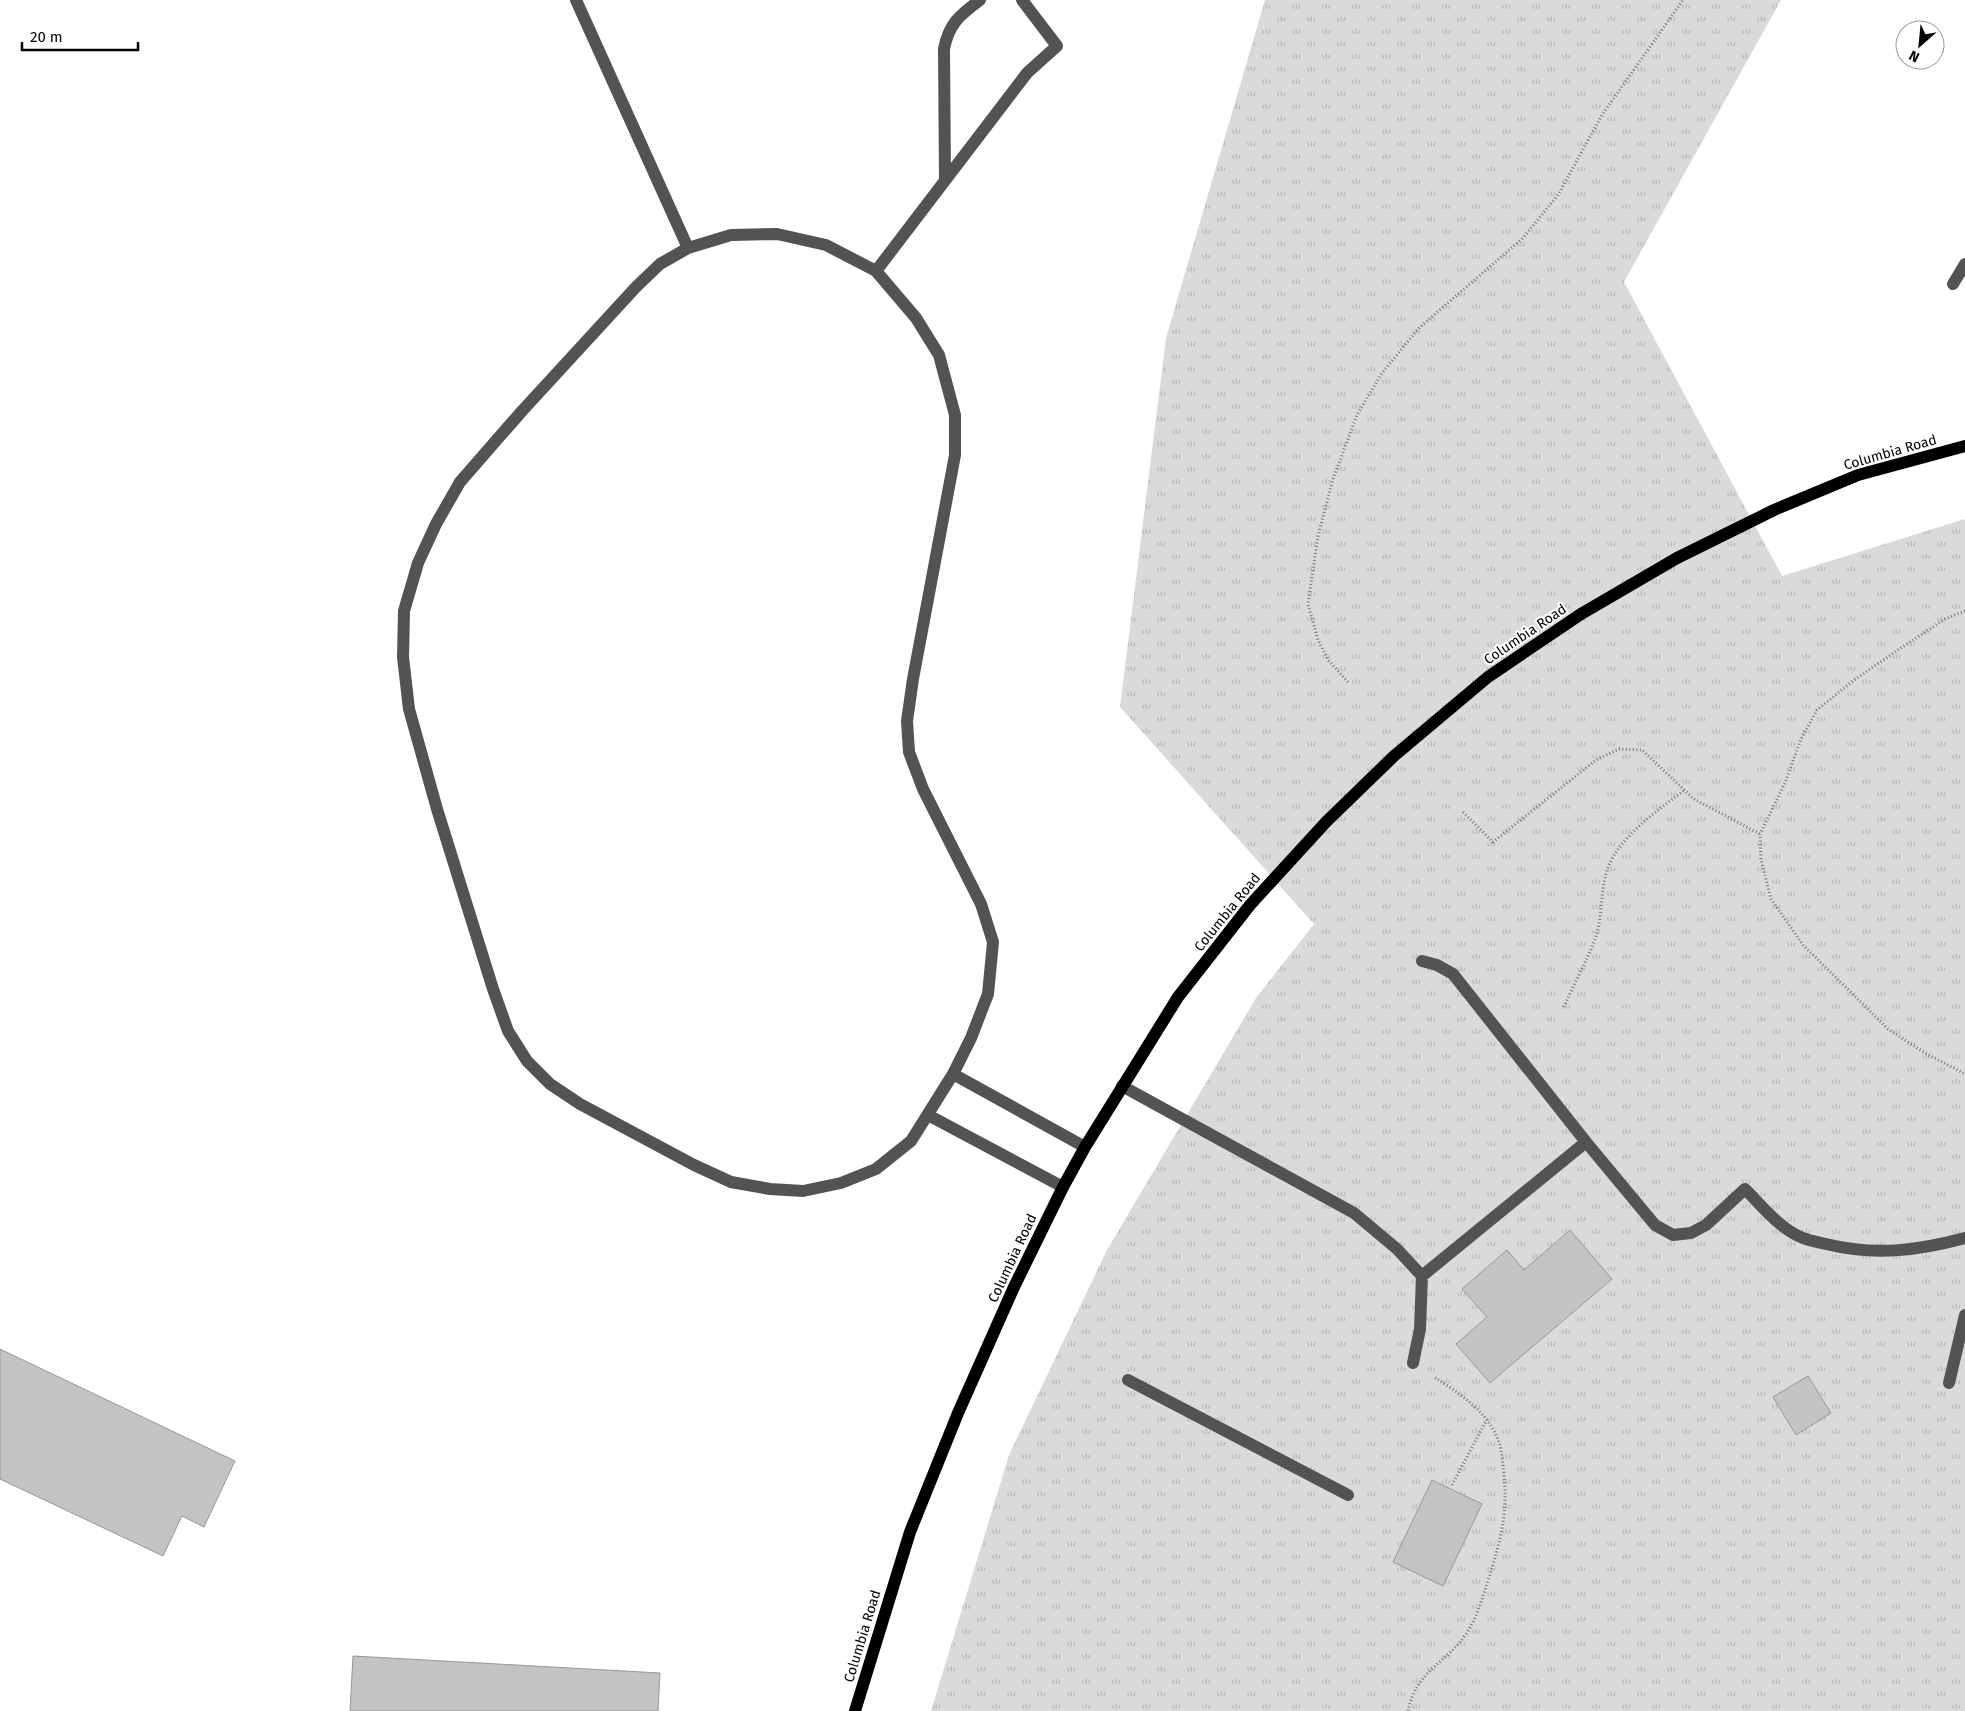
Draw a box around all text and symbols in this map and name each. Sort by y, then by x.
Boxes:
scale bar [22,20,139,52]
north arrow [1895,20,1945,70]
text: 20 m [30,28,63,46]
text: N [1906,46,1922,66]
street label: Columbia Road [1842,431,1939,474]
street label: Columbia Road [1481,601,1570,668]
street label: Columbia Road [1191,870,1264,955]
street label: Columbia Road [984,1211,1040,1305]
street label: Columbia Road [840,1588,885,1684]

